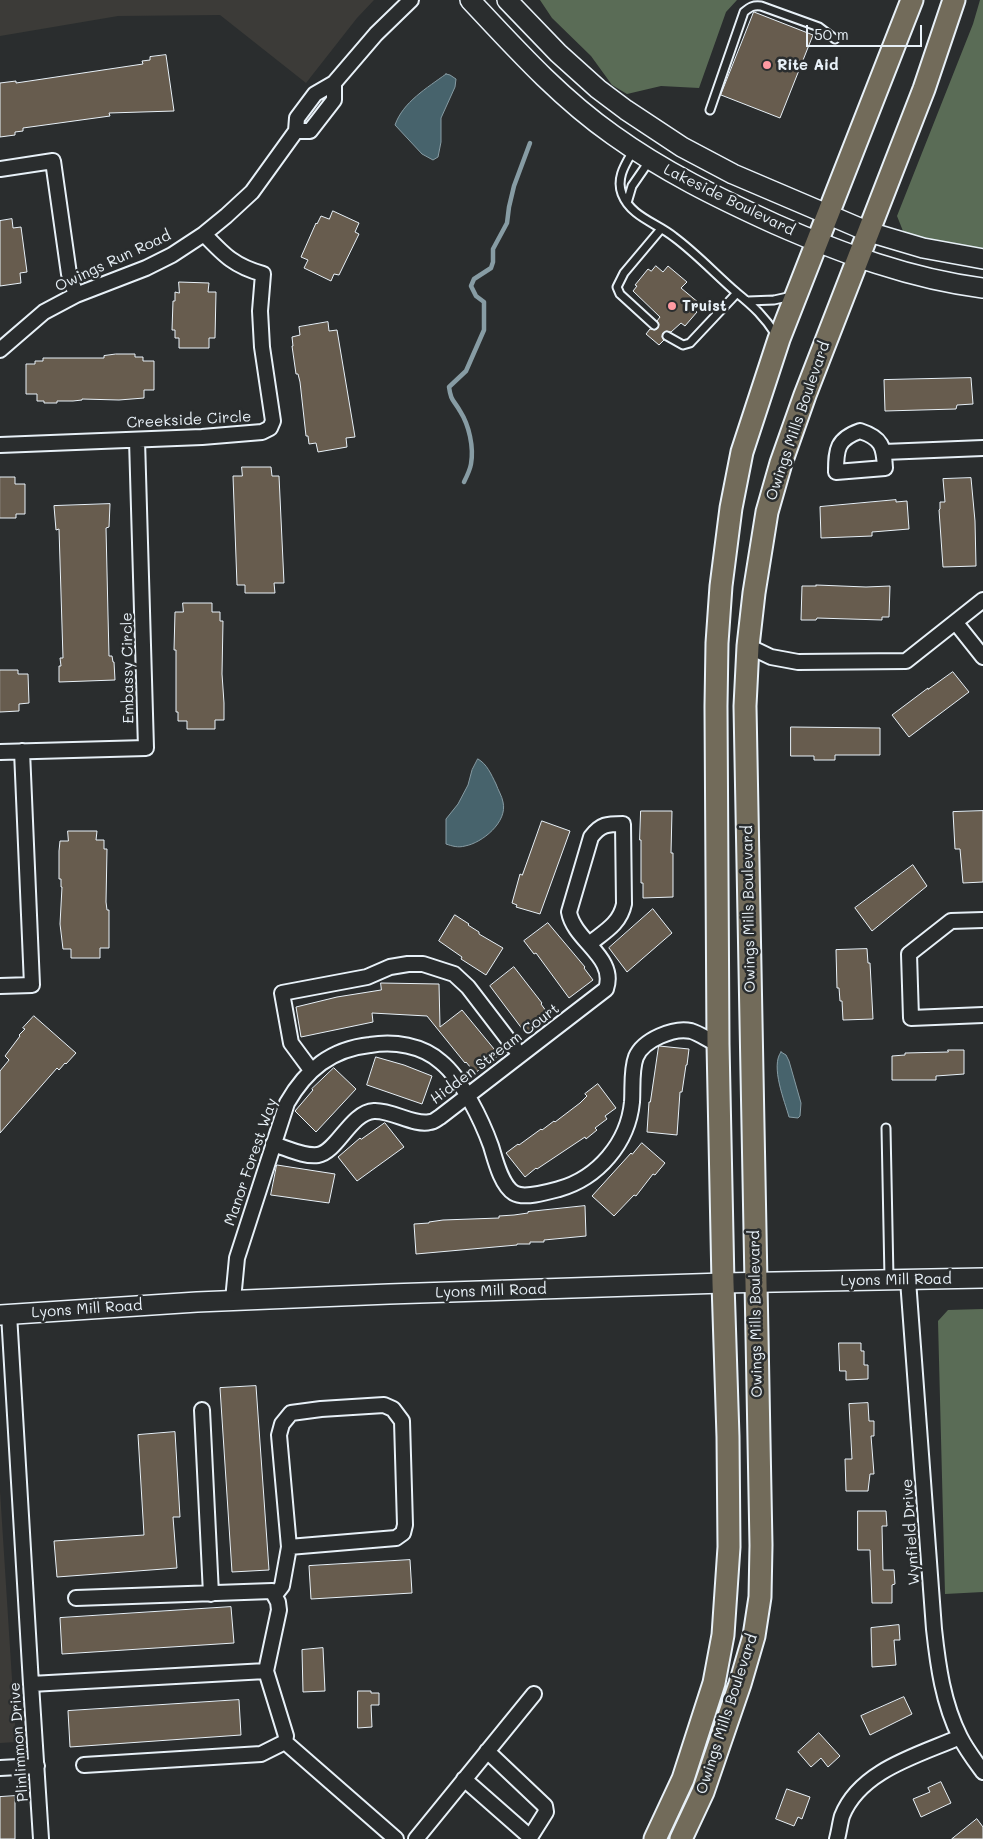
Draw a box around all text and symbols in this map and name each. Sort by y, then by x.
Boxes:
scale bar [808,15,924,47]
text: 50 m [814,24,849,44]
place label: Rite Aid [777,56,838,74]
marker: Rite Aid [761,59,773,71]
street label: Lakeside Boulevard [660,160,798,240]
street label: Owings Run Road [52,226,174,296]
place label: Truist [682,297,727,315]
marker: Truist [666,300,678,312]
street label: Owings Mills Boulevard [762,339,834,503]
street label: Creekside Circle [126,408,252,432]
street label: Embassy Circle [118,612,138,724]
street label: Owings Mills Boulevard [739,825,759,993]
street label: Hidden Stream Court [427,1000,563,1108]
street label: Manor Forest Way [221,1096,281,1228]
street label: Owings Mills Boulevard [746,1230,766,1398]
street label: Lyons Mill Road [840,1270,952,1290]
street label: Lyons Mill Road [435,1280,547,1302]
street label: Lyons Mill Road [31,1296,143,1322]
street label: Wynfield Drive [898,1478,924,1586]
street label: Owings Mills Boulevard [693,1632,761,1796]
street label: Plinlimmon Drive [6,1682,32,1802]

